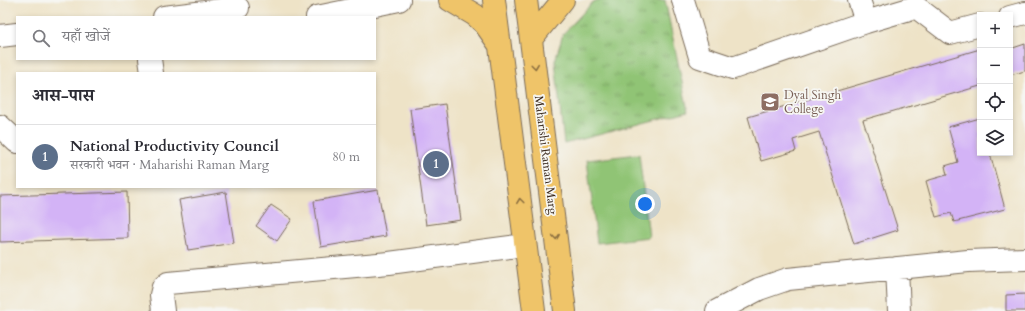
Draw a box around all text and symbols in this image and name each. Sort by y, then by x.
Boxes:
map controls [977,12,1013,156]
button: + [977,12,1013,48]
search box [16,16,376,60]
text: यहाँ खोजें [62,26,110,46]
icon: search [30,27,52,49]
button: − [977,48,1013,84]
one-way arrow [530,63,539,69]
text: आस-पास [32,84,94,107]
button: locate [977,84,1013,120]
place label: Dyal Singh College [784,87,841,117]
school or university icon: Dyal Singh College [759,91,781,113]
street label: Maharishi Raman Marg [531,95,561,216]
button: layers [977,120,1013,156]
text: National Productivity Council [70,136,279,156]
text: 1 [42,148,48,166]
text: 80 m [332,148,360,166]
pin: 1 [423,149,449,179]
text: सरकारी भवन · Maharishi Raman Marg [70,156,269,174]
your location [635,194,655,214]
one-way arrow [515,197,524,204]
one-way arrow [552,234,561,240]

